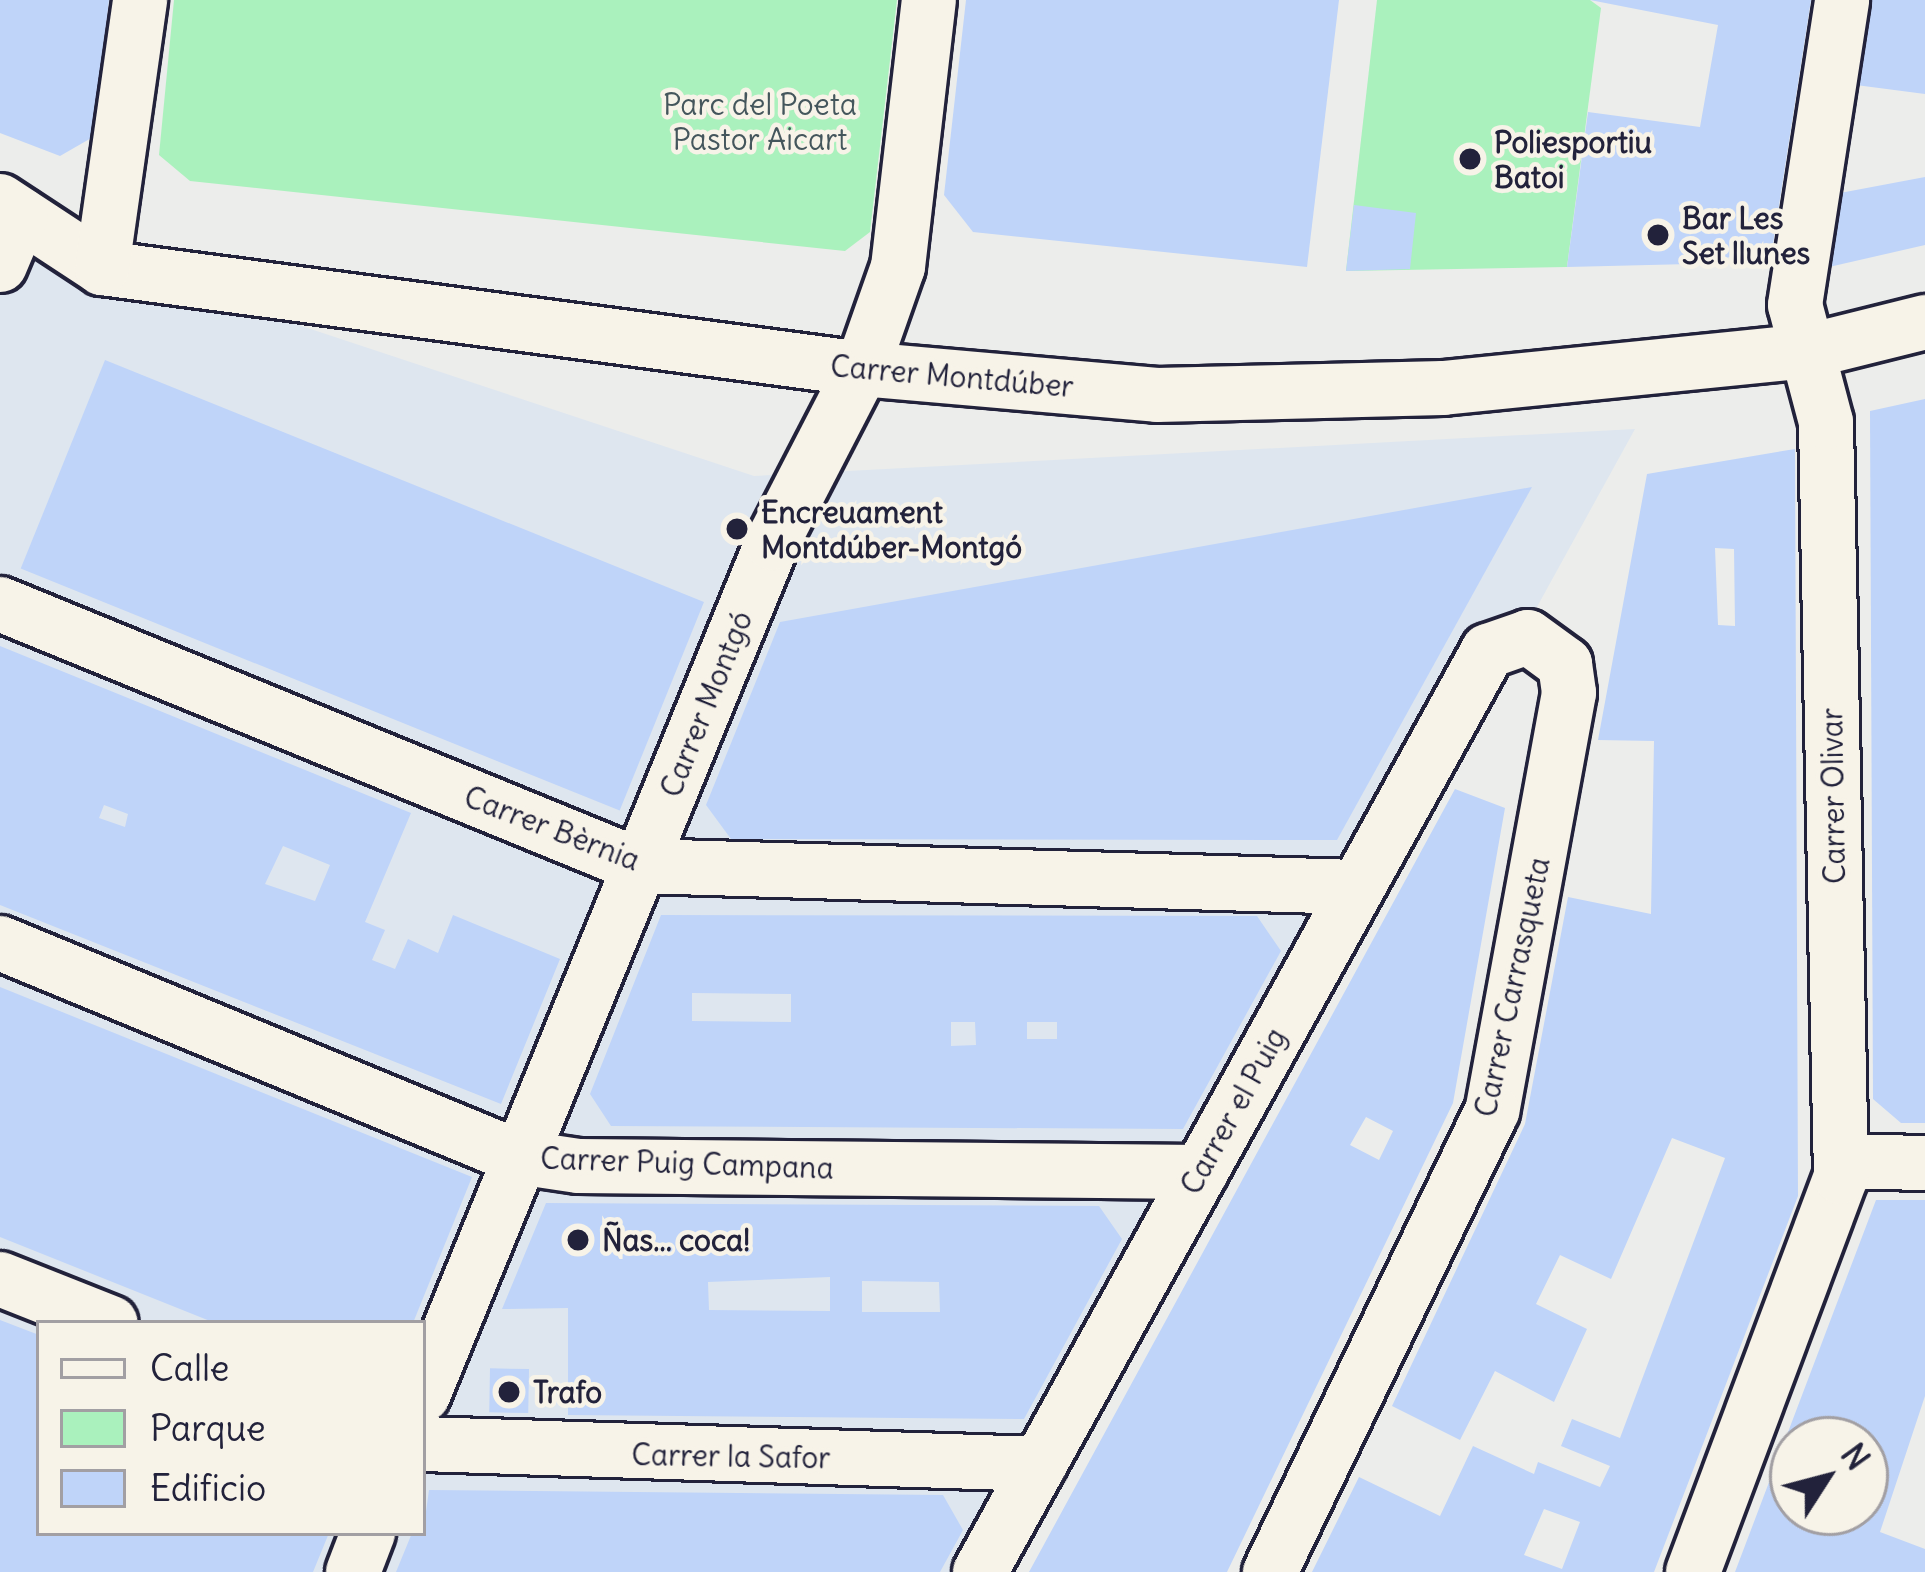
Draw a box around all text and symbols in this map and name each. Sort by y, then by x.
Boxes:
park label: Parc del Poeta Pastor Aicart [663,86,857,156]
place label: Poliesportiu Batoi [1494,124,1652,195]
marker: Poliesportiu Batoi [1457,146,1483,172]
place label: Bar Les Set llunes [1682,200,1810,270]
marker: Bar Les Set llunes [1645,222,1671,248]
street label: Carrer Montdúber [829,347,1075,405]
place label: Encreuament Montdúber-Montgó [761,494,1022,564]
marker: Encreuament Montdúber-Montgó [724,516,750,542]
street label: Carrer Montgó [652,606,760,802]
street label: Carrer Olivar [1813,708,1853,884]
street label: Carrer Bèrnia [459,778,645,878]
street label: Carrer Carrasqueta [1467,854,1557,1120]
street label: Carrer el Puig [1172,1021,1294,1201]
street label: Carrer Puig Campana [540,1140,834,1186]
place label: Ñas... coca! [602,1222,750,1258]
marker: Ñas... coca! [565,1227,591,1253]
legend [36,1320,426,1536]
text: Calle [150,1346,230,1391]
place label: Trafo [533,1374,602,1410]
marker: Trafo [496,1379,522,1405]
text: Parque [150,1406,266,1451]
north arrow [1769,1416,1889,1536]
text: N [1832,1435,1879,1478]
street label: Carrer la Safor [631,1436,831,1476]
text: Edificio [150,1466,266,1511]

